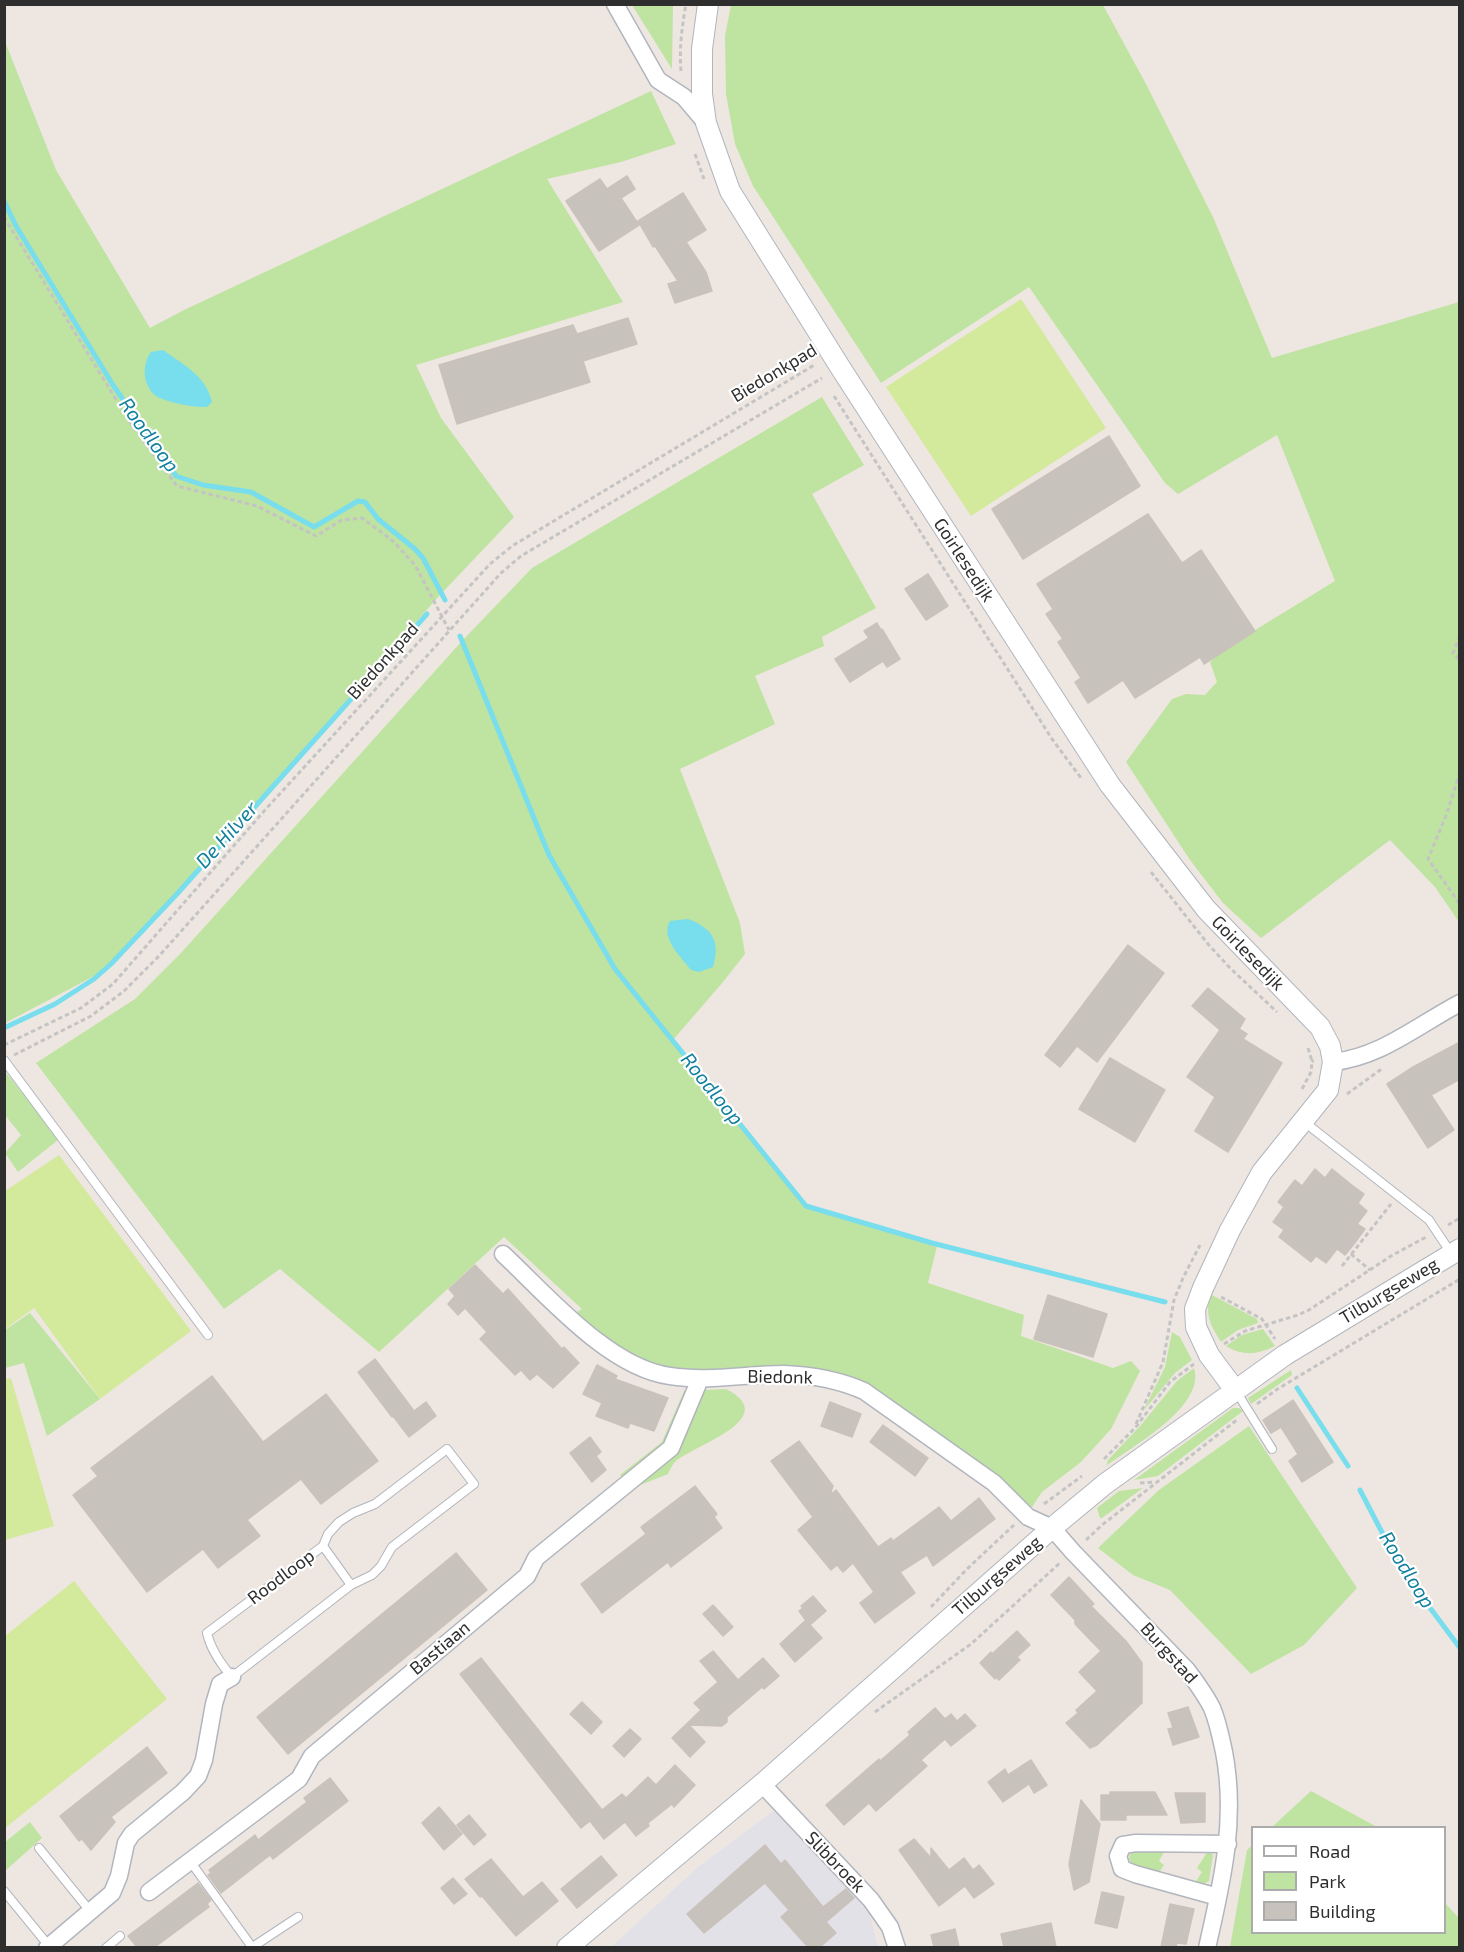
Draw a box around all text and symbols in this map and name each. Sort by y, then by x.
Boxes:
street label: Biedonkpad [727,339,821,407]
water label: Roodloop [114,393,184,477]
street label: Goirlesedijk [929,514,999,606]
street label: Biedonkpad [343,618,423,704]
water label: De Hilver [191,797,263,873]
street label: Goirlesedijk [1207,911,1289,995]
water label: Roodloop [676,1048,748,1130]
street label: Tilburgseweg [1336,1253,1442,1329]
street label: Biedonk [747,1366,813,1388]
water label: Roodloop [1374,1527,1440,1613]
street label: Tilburgseweg [948,1531,1046,1621]
street label: Roodloop [243,1545,319,1609]
street label: Bastiaan [406,1617,474,1679]
street label: Burgstad [1136,1618,1202,1688]
legend [1251,1826,1446,1934]
street label: Slibbroek [801,1827,869,1897]
text: Road [1309,1840,1350,1862]
text: Park [1309,1870,1346,1892]
text: Building [1309,1900,1376,1922]

